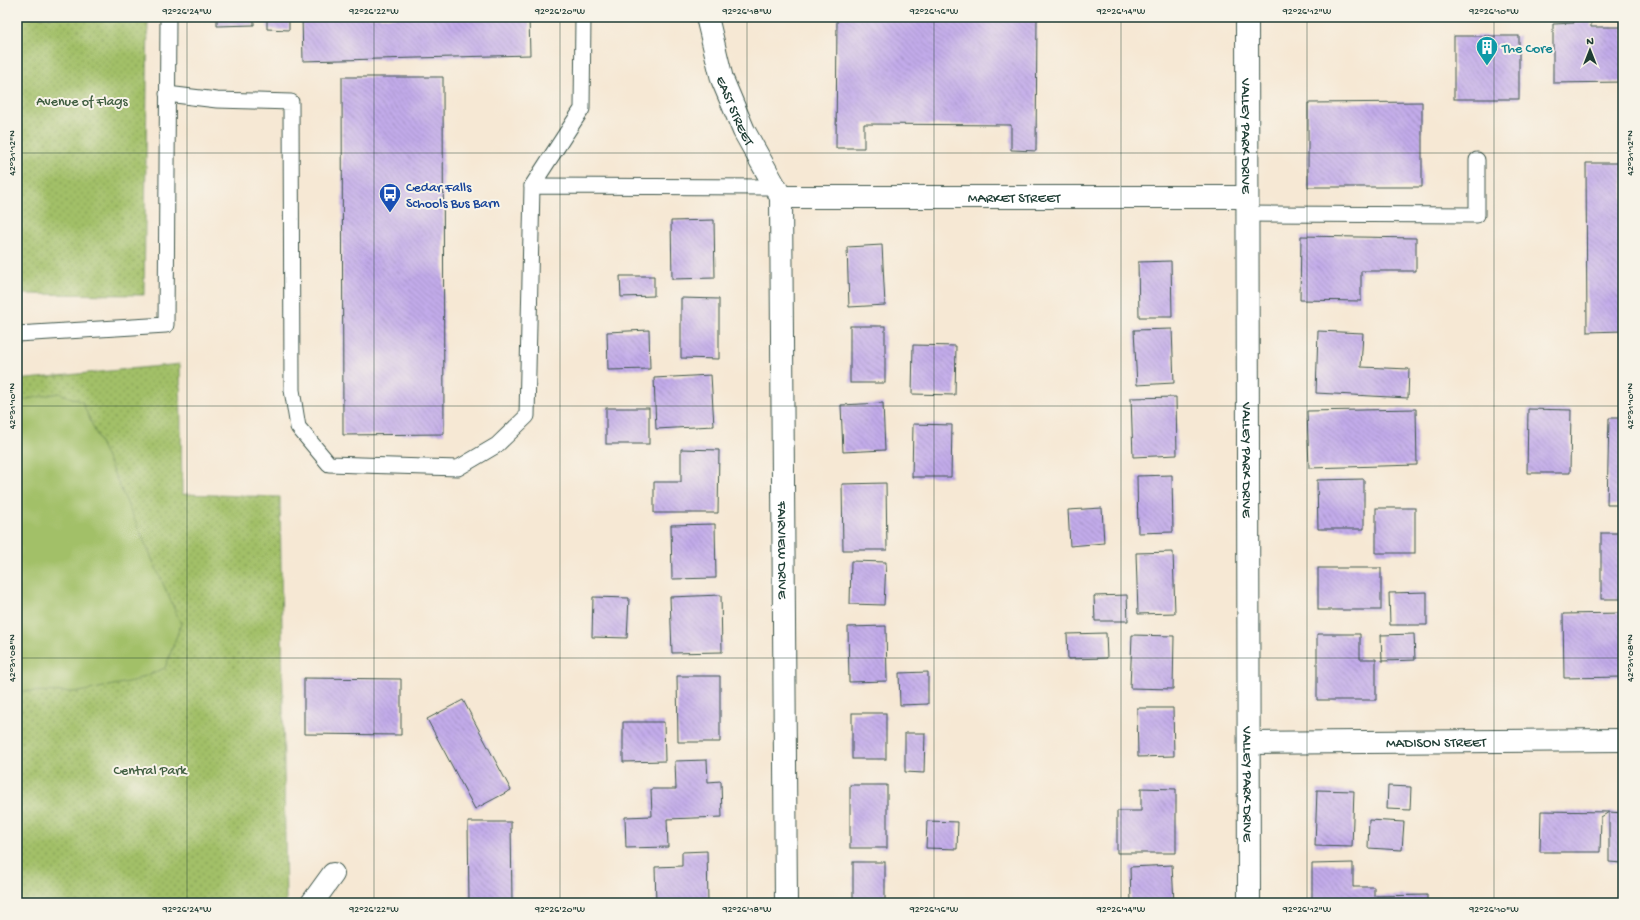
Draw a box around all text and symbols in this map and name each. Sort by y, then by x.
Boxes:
text: 92°26'24"W [161,6,212,18]
text: 92°26'22"W [348,6,399,18]
text: 92°26'20"W [534,6,586,18]
text: 92°26'18"W [721,6,772,18]
text: 92°26'16"W [909,6,959,18]
text: 92°26'14"W [1096,6,1146,18]
text: 92°26'12"W [1282,6,1332,18]
text: 92°26'10"W [1468,6,1519,18]
north arrow [1570,30,1610,70]
building icon: The Core [1474,34,1500,67]
text: N [1586,36,1594,48]
place label: The Core [1501,41,1553,58]
street label: EAST STREET [711,74,757,150]
street label: VALLEY PARK DRIVE [1236,77,1253,195]
park label: Avenue of Flags [36,94,129,111]
text: 42°31'12"N [7,130,19,176]
text: 42°31'12"N [1625,130,1637,176]
place label: Cedar Falls Schools Bus Barn [406,180,500,213]
bus stop icon: Cedar Falls Schools Bus Barn [377,181,403,214]
street label: MARKET STREET [968,191,1061,208]
text: 42°31'10"N [7,382,19,429]
text: 42°31'10"N [1625,382,1637,429]
street label: VALLEY PARK DRIVE [1237,401,1254,519]
street label: FAIRVIEW DRIVE [772,500,790,600]
text: 42°31'08"N [7,634,19,682]
text: 42°31'08"N [1625,634,1637,682]
street label: VALLEY PARK DRIVE [1238,725,1255,843]
street label: MADISON STREET [1386,735,1487,753]
park label: Central Park [113,763,188,780]
text: 92°26'24"W [161,904,212,916]
text: 92°26'22"W [348,904,399,916]
text: 92°26'20"W [534,904,586,916]
text: 92°26'18"W [721,904,772,916]
text: 92°26'16"W [909,904,959,916]
text: 92°26'14"W [1096,904,1146,916]
text: 92°26'12"W [1282,904,1332,916]
text: 92°26'10"W [1468,904,1519,916]

